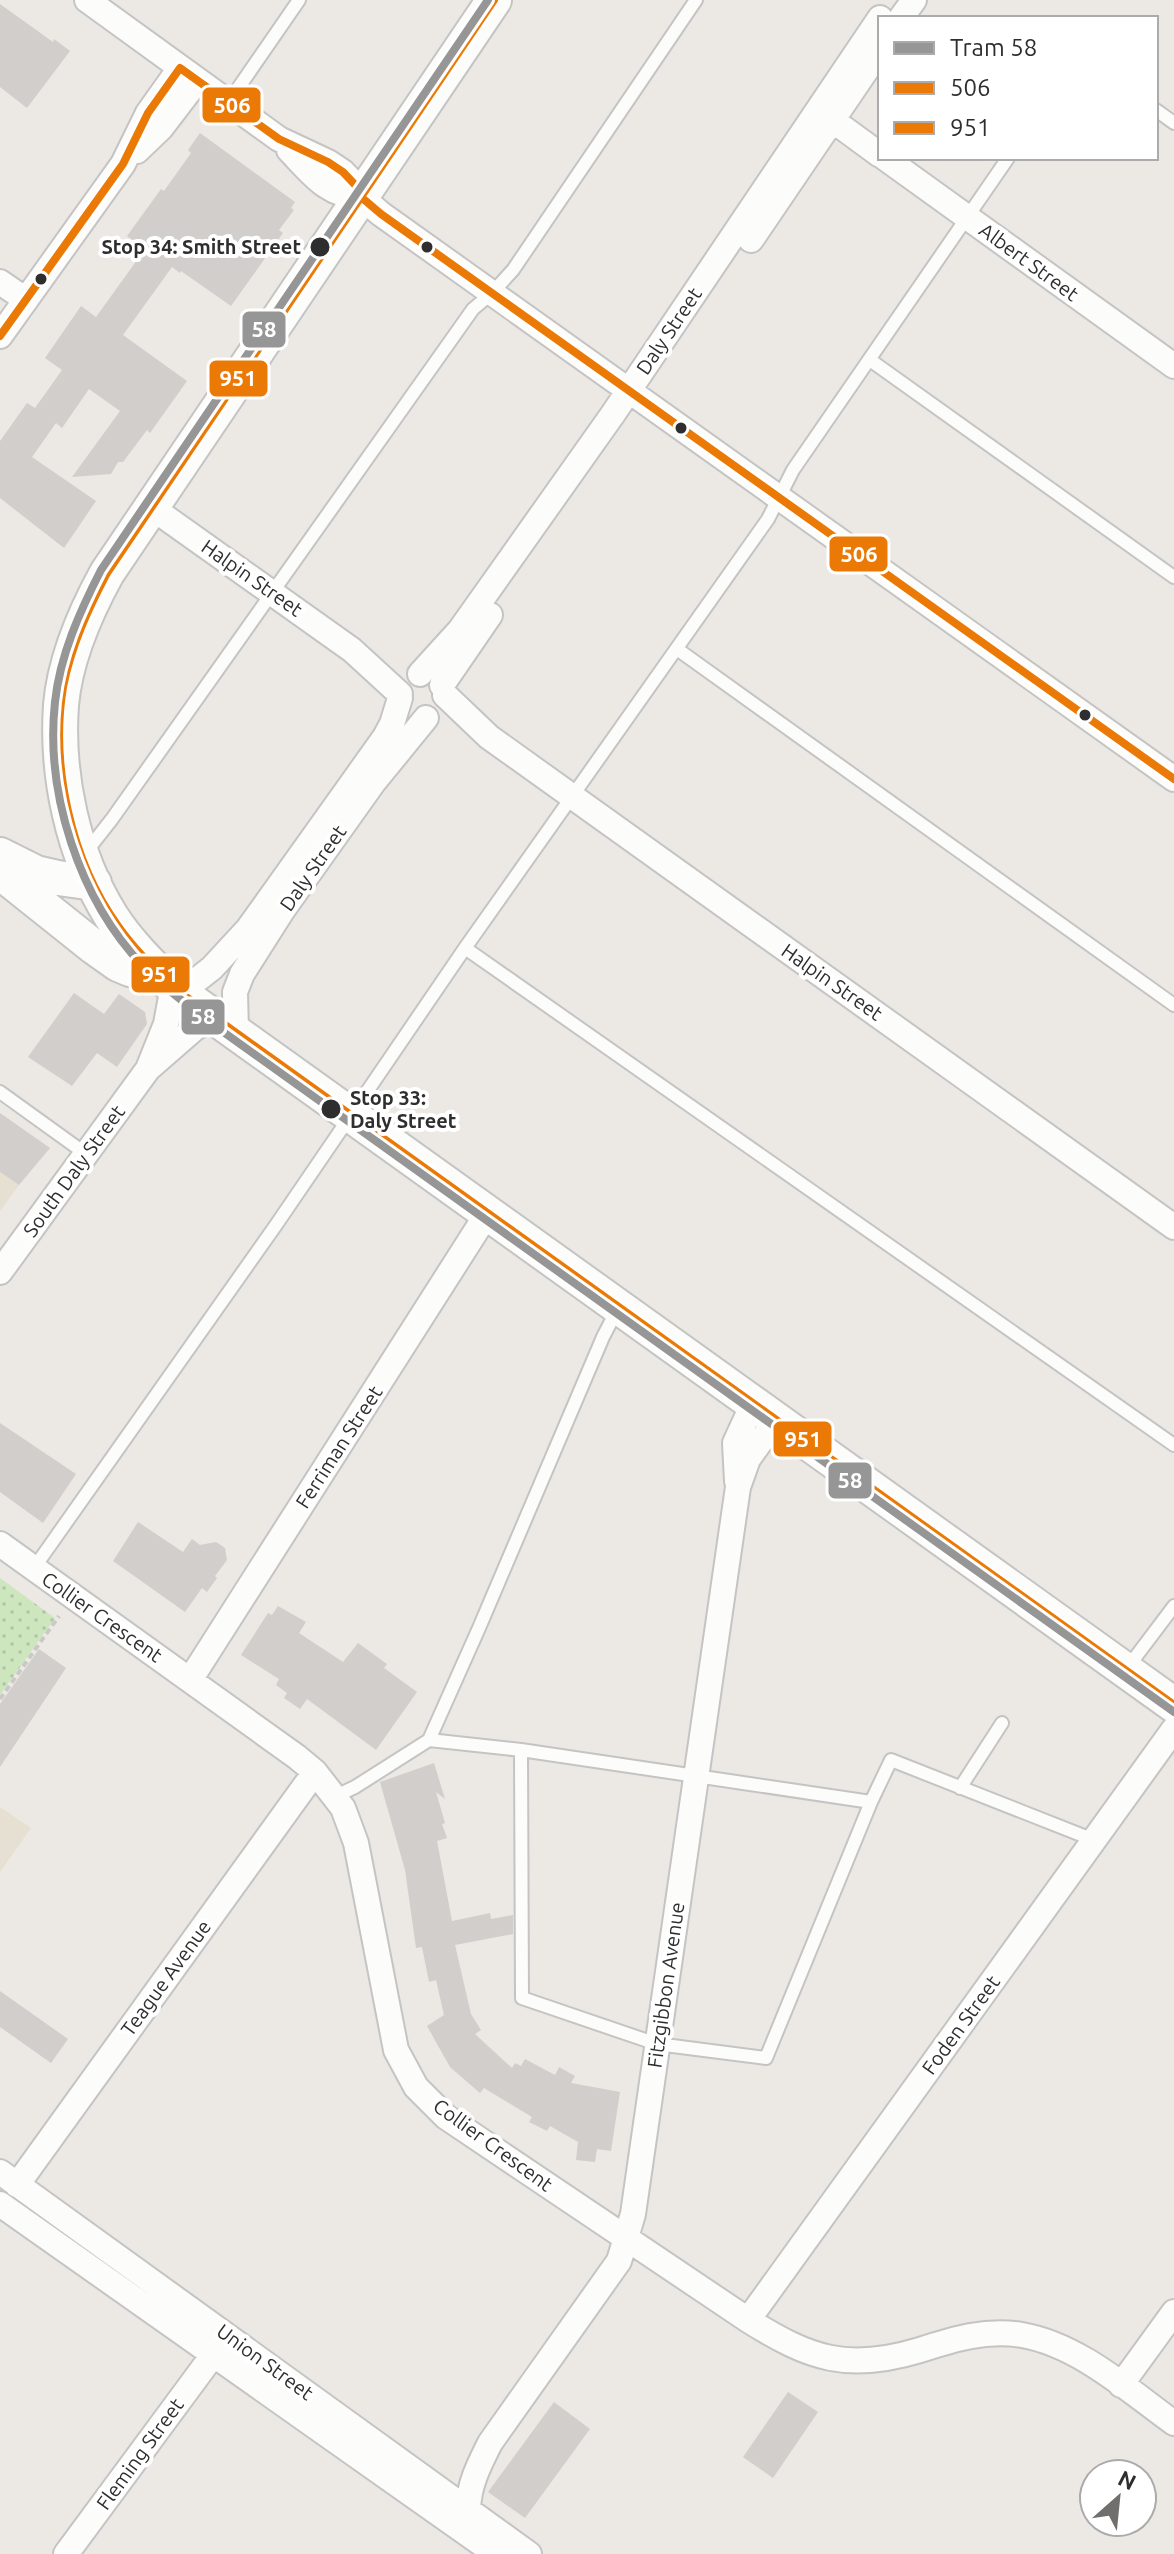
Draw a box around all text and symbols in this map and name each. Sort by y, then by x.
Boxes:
legend [878,16,1158,160]
text: Tram 58 [950,34,1037,61]
text: 506 [950,74,991,101]
line badge: 506 [201,86,262,124]
text: 506 [213,92,251,117]
text: 951 [950,114,991,141]
street label: Albert Street [975,218,1083,305]
place label: Stop 34: Smith Street [101,235,301,258]
marker: Stop 34: Smith Street [308,235,332,259]
unlabelled marker [419,239,435,255]
unlabelled marker [33,271,49,287]
street label: Daly Street [631,283,706,378]
line badge: 58 [241,310,287,349]
text: 58 [252,316,276,341]
line badge: 951 [208,359,269,398]
text: 951 [219,365,257,390]
unlabelled marker [673,420,689,436]
street label: Halpin Street [197,534,307,621]
line badge: 506 [828,535,889,573]
text: 506 [840,541,878,566]
unlabelled marker [1077,707,1093,723]
street label: Daly Street [275,820,351,915]
street label: Halpin Street [777,938,887,1025]
line badge: 951 [130,955,191,994]
text: 951 [141,961,179,986]
line badge: 58 [180,998,226,1036]
text: 58 [191,1003,215,1028]
place label: Stop 33: Daly Street [350,1086,457,1132]
marker: Stop 33: Daly Street [319,1097,343,1121]
street label: South Daly Street [18,1100,129,1241]
street label: Ferriman Street [291,1381,387,1512]
line badge: 951 [772,1420,833,1458]
text: 951 [784,1426,822,1451]
line badge: 58 [827,1461,873,1500]
text: 58 [838,1467,862,1492]
street label: Collier Crescent [38,1567,167,1667]
street label: Fitzgibbon Avenue [642,1901,689,2069]
street label: Teague Avenue [116,1915,215,2040]
street label: Foden Street [917,1971,1004,2079]
street label: Collier Crescent [429,2094,557,2196]
street label: Union Street [213,2319,318,2404]
street label: Fleming Street [91,2393,188,2514]
north arrow [1078,2458,1158,2538]
text: N [1114,2465,1140,2495]

